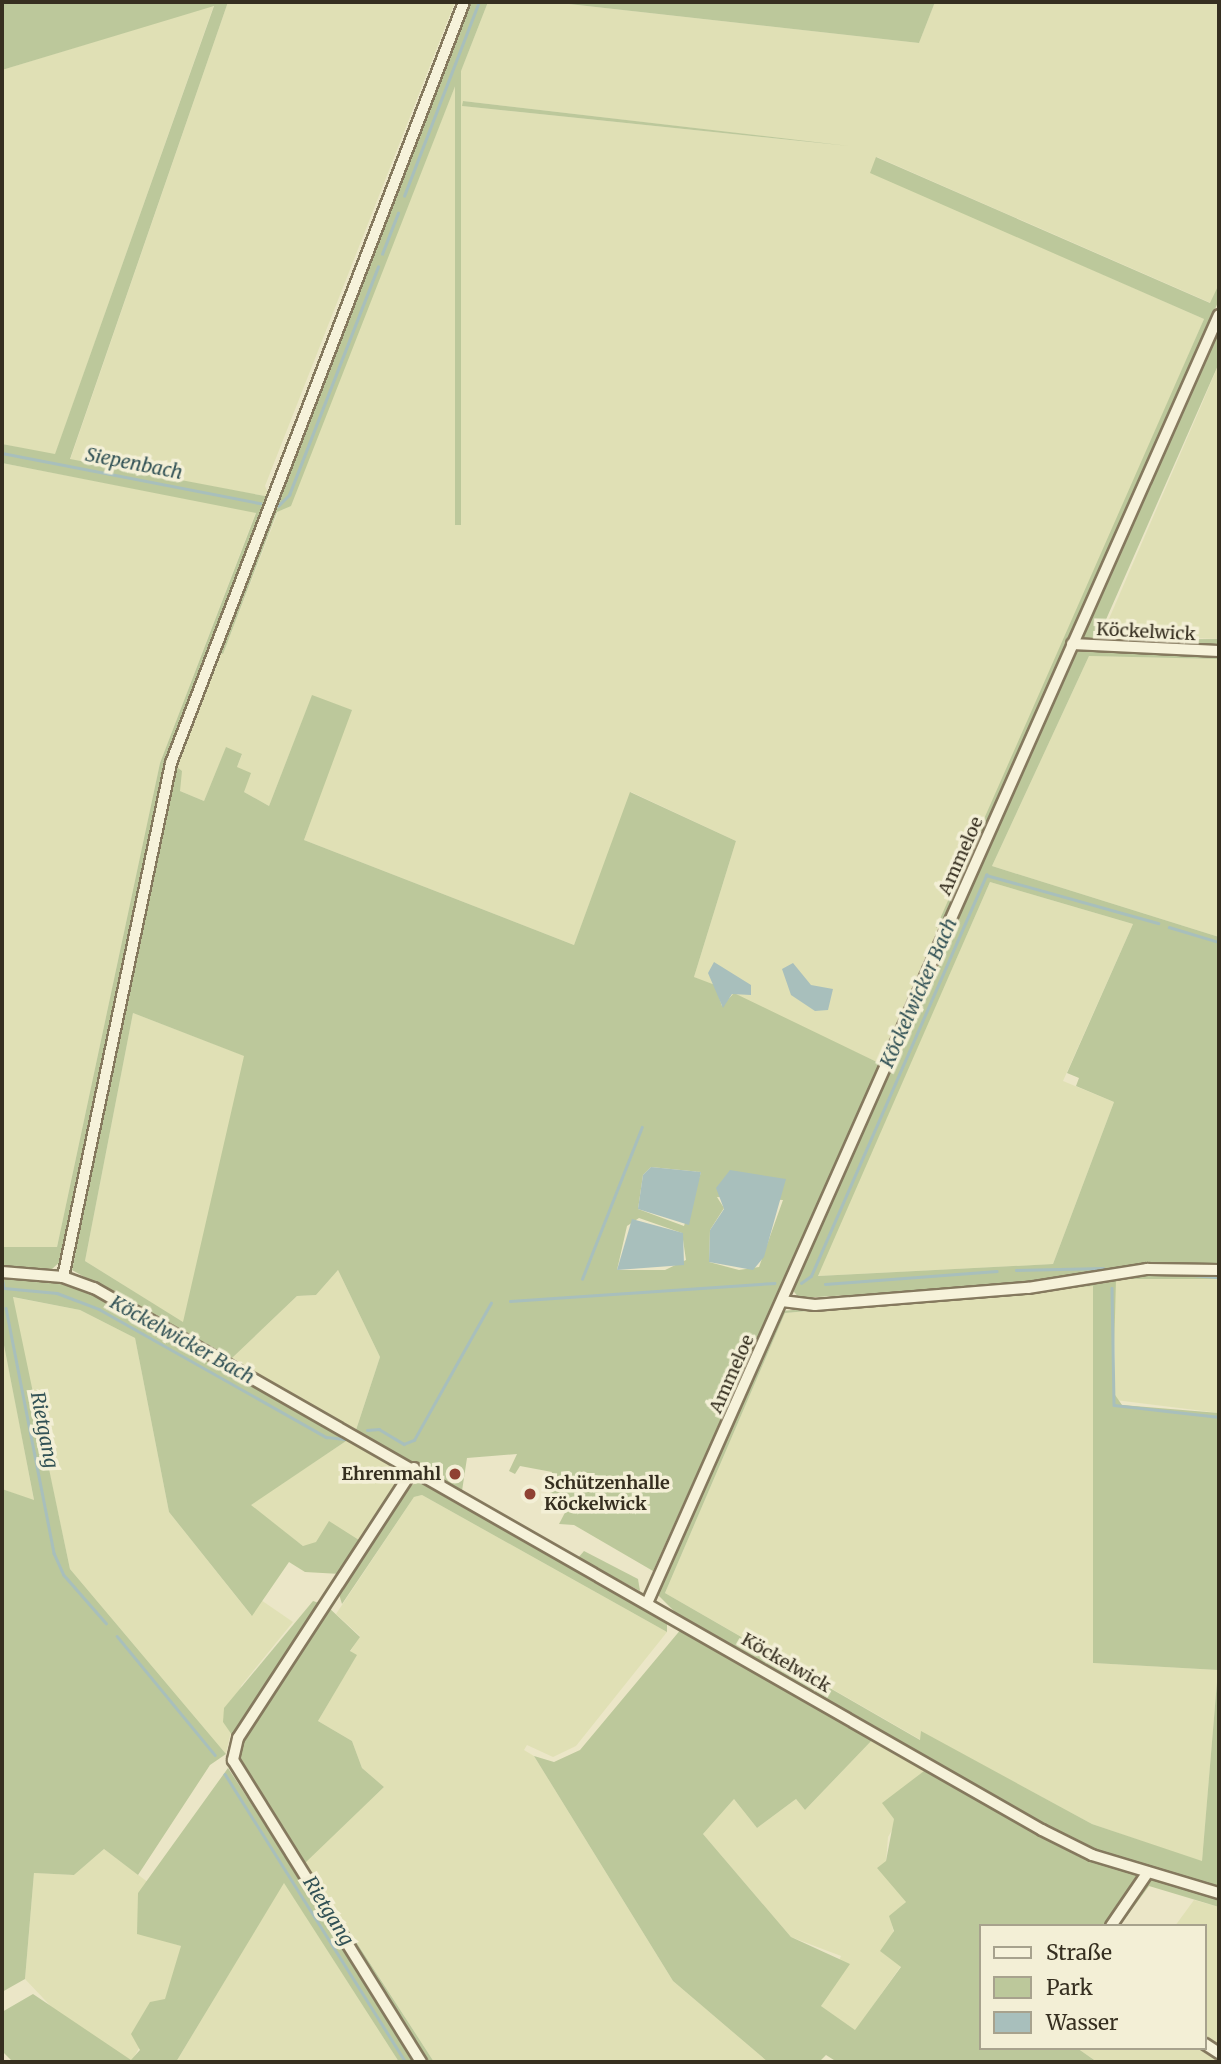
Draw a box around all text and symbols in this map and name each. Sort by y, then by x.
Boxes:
water label: Siepenbach [84,443,184,485]
street label: Köckelwick [1096,619,1196,645]
street label: Ammeloe [934,813,988,899]
water label: Köckelwicker Bach [876,915,962,1071]
water label: Köckelwicker Bach [106,1291,258,1389]
street label: Ammeloe [705,1331,759,1417]
water label: Rietgang [25,1390,63,1470]
place label: Ehrenmahl [341,1463,441,1485]
marker: Ehrenmahl [447,1466,463,1482]
place label: Schützenhalle Köckelwick [544,1473,670,1516]
marker: Schützenhalle Köckelwick [522,1486,538,1502]
street label: Köckelwick [737,1629,835,1697]
water label: Rietgang [298,1872,358,1950]
legend [979,1924,1207,2050]
text: Straße [1046,1939,1112,1966]
text: Park [1046,1974,1093,2001]
text: Wasser [1046,2009,1118,2036]

